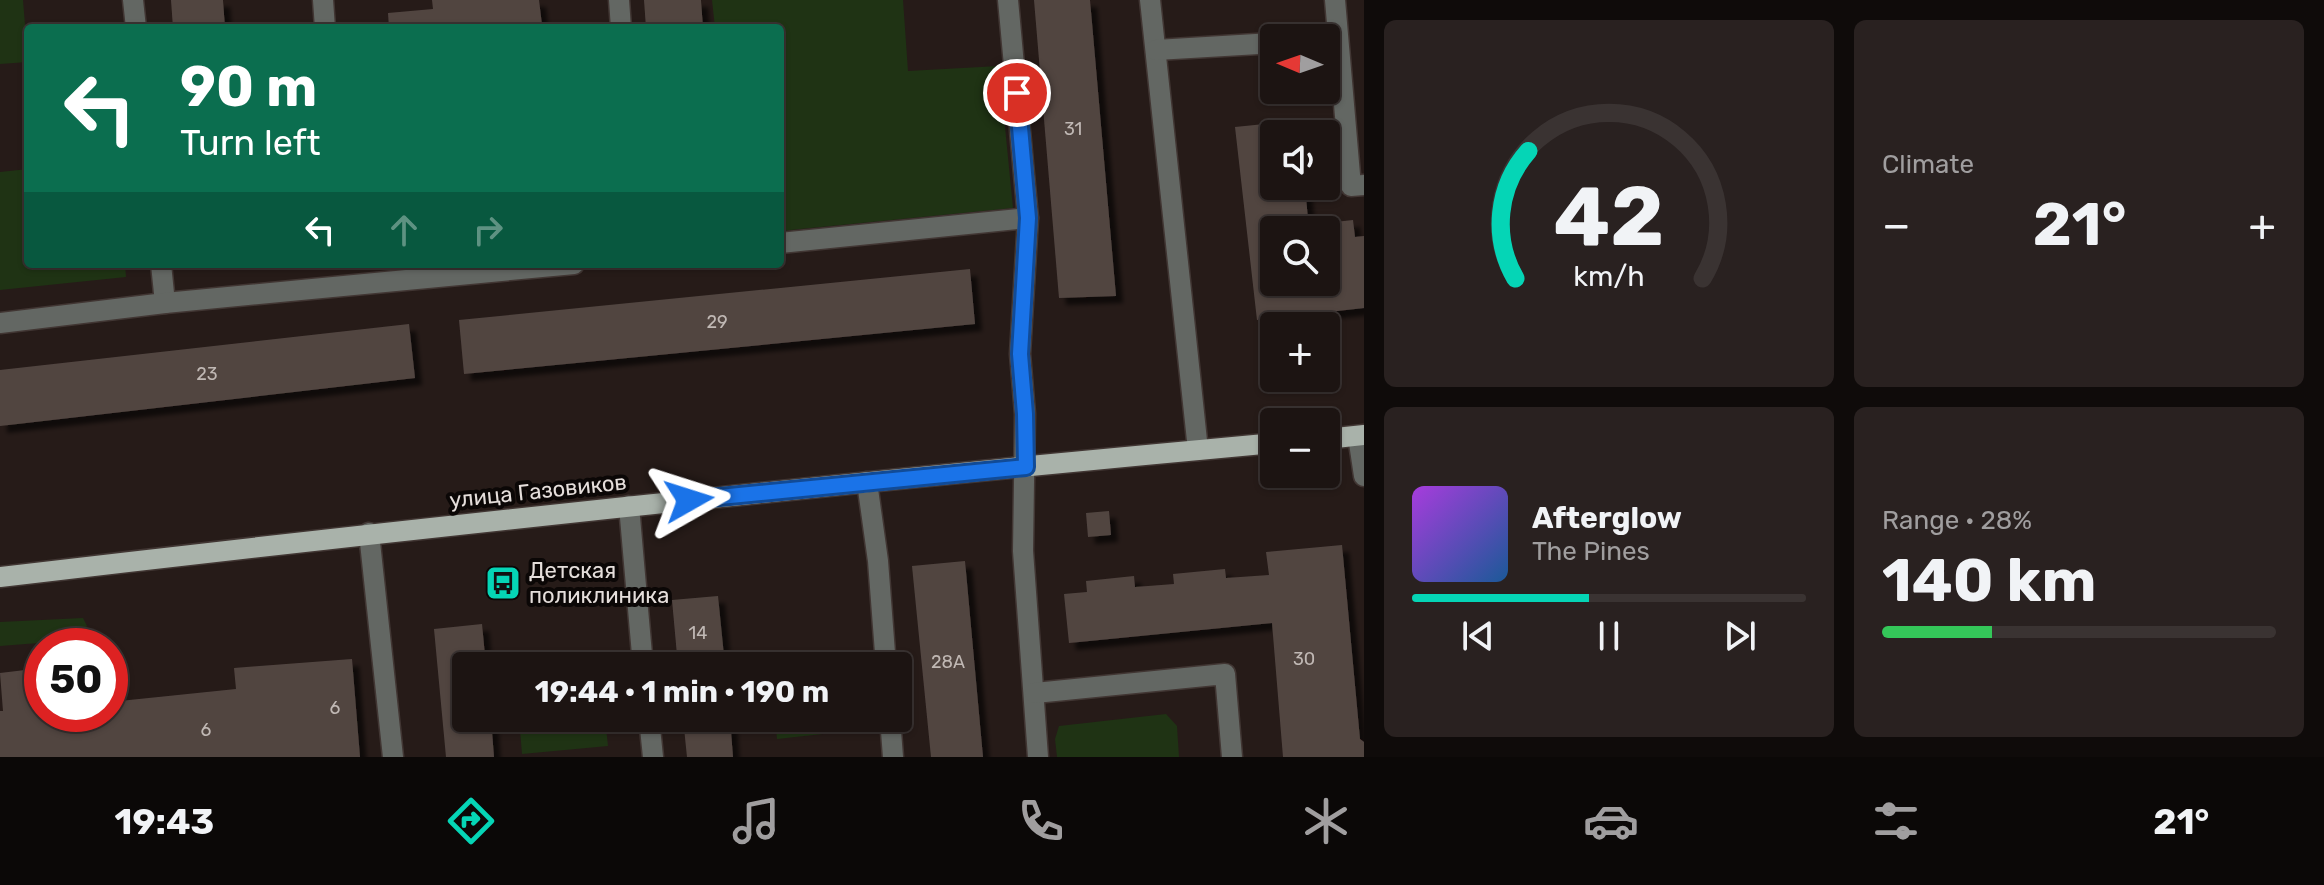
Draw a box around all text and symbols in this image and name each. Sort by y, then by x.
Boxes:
north arrow [1260,24,1340,104]
map controls [1260,24,1340,488]
text: 90 m [180,54,317,120]
icon: left [48,56,152,160]
pin [983,59,1051,127]
icon: arrive [995,71,1039,115]
house number: 31 [1064,118,1082,140]
button: sound [1260,120,1340,200]
text: Turn left [180,121,321,164]
text: Climate [1882,149,1974,180]
text: 42 [1554,167,1664,266]
text: 21° [2033,189,2126,260]
text: − [1882,199,1911,251]
text: + [2249,199,2276,251]
icon: left [298,208,342,252]
icon: ahead [382,208,426,252]
icon: right [466,208,510,252]
button: search [1260,216,1340,296]
text: km/h [1573,259,1645,293]
house number: 29 [706,311,728,333]
button: + [1260,312,1340,392]
house number: 23 [196,363,218,385]
button: − [1260,408,1340,488]
position arrow [647,458,731,542]
street label: улица Газовиков [448,468,628,514]
text: Afterglow [1532,500,1682,536]
text: Range · 28% [1882,505,2032,536]
text: The Pines [1532,536,1650,567]
text: 140 km [1882,545,2096,616]
place label: Детская поликлиника [529,557,669,609]
bus stop icon: Детская поликлиника [484,564,522,602]
icon: previous [1456,614,1500,658]
icon: pause [1587,614,1631,658]
icon: next [1718,614,1762,658]
house number: 14 [689,622,707,644]
speed limit sign: 50 [24,628,128,732]
house number: 30 [1293,648,1315,670]
house number: 28А [931,651,965,673]
text: 19:44 · 1 min · 190 m [535,674,829,710]
house number: 6 [330,697,341,719]
house number: 6 [201,719,212,741]
icon: directions [443,793,499,849]
icon: music [728,793,784,849]
icon: phone [1013,793,1069,849]
icon: climate [1298,793,1354,849]
icon: car [1583,793,1639,849]
icon: filters [1868,793,1924,849]
text: 19:43 [115,800,214,843]
text: 21° [2153,800,2209,843]

